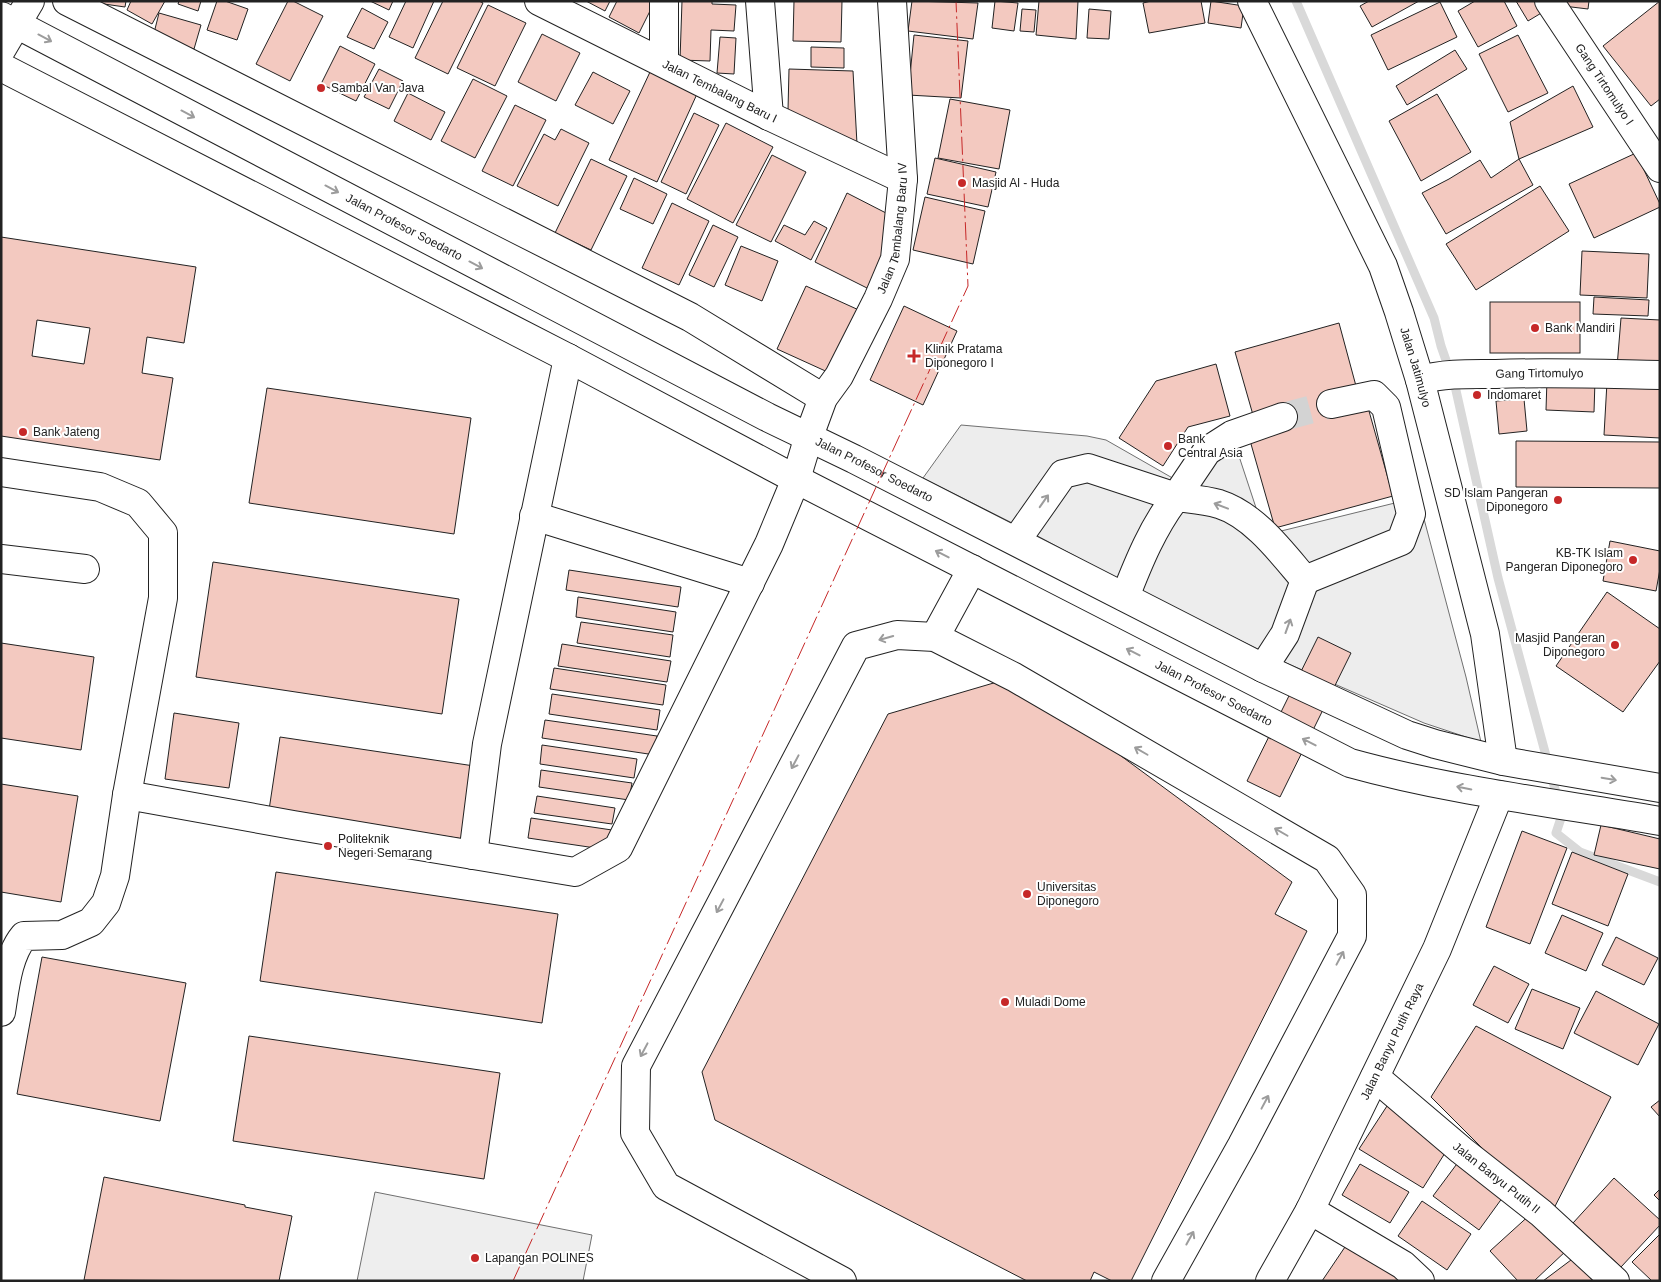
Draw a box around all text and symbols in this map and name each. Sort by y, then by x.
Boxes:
one-way arrow [37,34,51,44]
street label: Gang Tirtomulyo I [1572,41,1636,128]
street label: Jalan Tembalang Baru I [660,57,779,126]
place label: Sambal Van Java [331,81,424,95]
marker: Sambal Van Java [315,82,327,94]
one-way arrow [181,109,196,119]
street label: Jalan Tembalang Baru IV [874,162,910,296]
place label: Masjid Al - Huda [972,176,1060,190]
marker: Masjid Al - Huda [956,177,968,189]
one-way arrow [325,184,340,194]
street label: Jalan Profesor Soedarto [343,191,465,263]
one-way arrow [469,260,484,270]
place label: Bank Mandiri [1545,321,1615,335]
marker: Bank Mandiri [1529,322,1541,334]
street label: Jalan Jatimulyo [1397,325,1434,409]
place label: Klinik Pratama Diponegoro I [925,342,1003,370]
marker: Klinik Pratama Diponegoro I [907,349,921,363]
street label: Gang Tirtomulyo [1495,366,1584,381]
place label: Indomaret [1487,388,1542,402]
marker: Indomaret [1471,389,1483,401]
place label: Bank Jateng [33,425,100,439]
marker: Bank Jateng [17,426,29,438]
place label: Bank Central Asia [1178,432,1243,460]
street label: Jalan Profesor Soedarto [813,434,935,505]
marker: Bank Central Asia [1162,440,1174,452]
place label: SD Islam Pangeran Diponegoro [1444,486,1548,514]
marker: SD Islam Pangeran Diponegoro [1552,494,1564,506]
one-way arrow [1039,495,1049,509]
one-way arrow [1214,501,1229,510]
place label: KB-TK Islam Pangeran Diponegoro [1506,546,1623,574]
one-way arrow [935,549,950,558]
marker: KB-TK Islam Pangeran Diponegoro [1627,554,1639,566]
one-way arrow [1284,619,1293,634]
place label: Masjid Pangeran Diponegoro [1515,631,1605,659]
one-way arrow [879,633,895,643]
marker: Masjid Pangeran Diponegoro [1609,639,1621,651]
one-way arrow [1126,647,1141,657]
street label: Jalan Profesor Soedarto [1153,657,1275,729]
one-way arrow [1302,737,1317,746]
one-way arrow [1134,745,1149,755]
one-way arrow [790,754,799,769]
one-way arrow [1601,774,1617,784]
one-way arrow [1456,783,1472,793]
one-way arrow [1275,827,1289,837]
place label: Politeknik Negeri Semarang [338,832,432,860]
marker: Politeknik Negeri Semarang [322,840,334,852]
place label: Universitas Diponegoro [1037,880,1099,908]
marker: Universitas Diponegoro [1021,888,1033,900]
one-way arrow [715,898,724,913]
one-way arrow [1336,951,1345,966]
street label: Jalan Banyu Putih Raya [1358,980,1427,1102]
place label: Muladi Dome [1015,995,1086,1009]
marker: Muladi Dome [999,996,1011,1008]
one-way arrow [639,1042,648,1057]
one-way arrow [1261,1095,1270,1110]
street label: Jalan Banyu Putih II [1450,1139,1543,1217]
one-way arrow [1185,1231,1195,1246]
place label: Lapangan POLINES [485,1251,594,1265]
marker: Lapangan POLINES [469,1252,481,1264]

